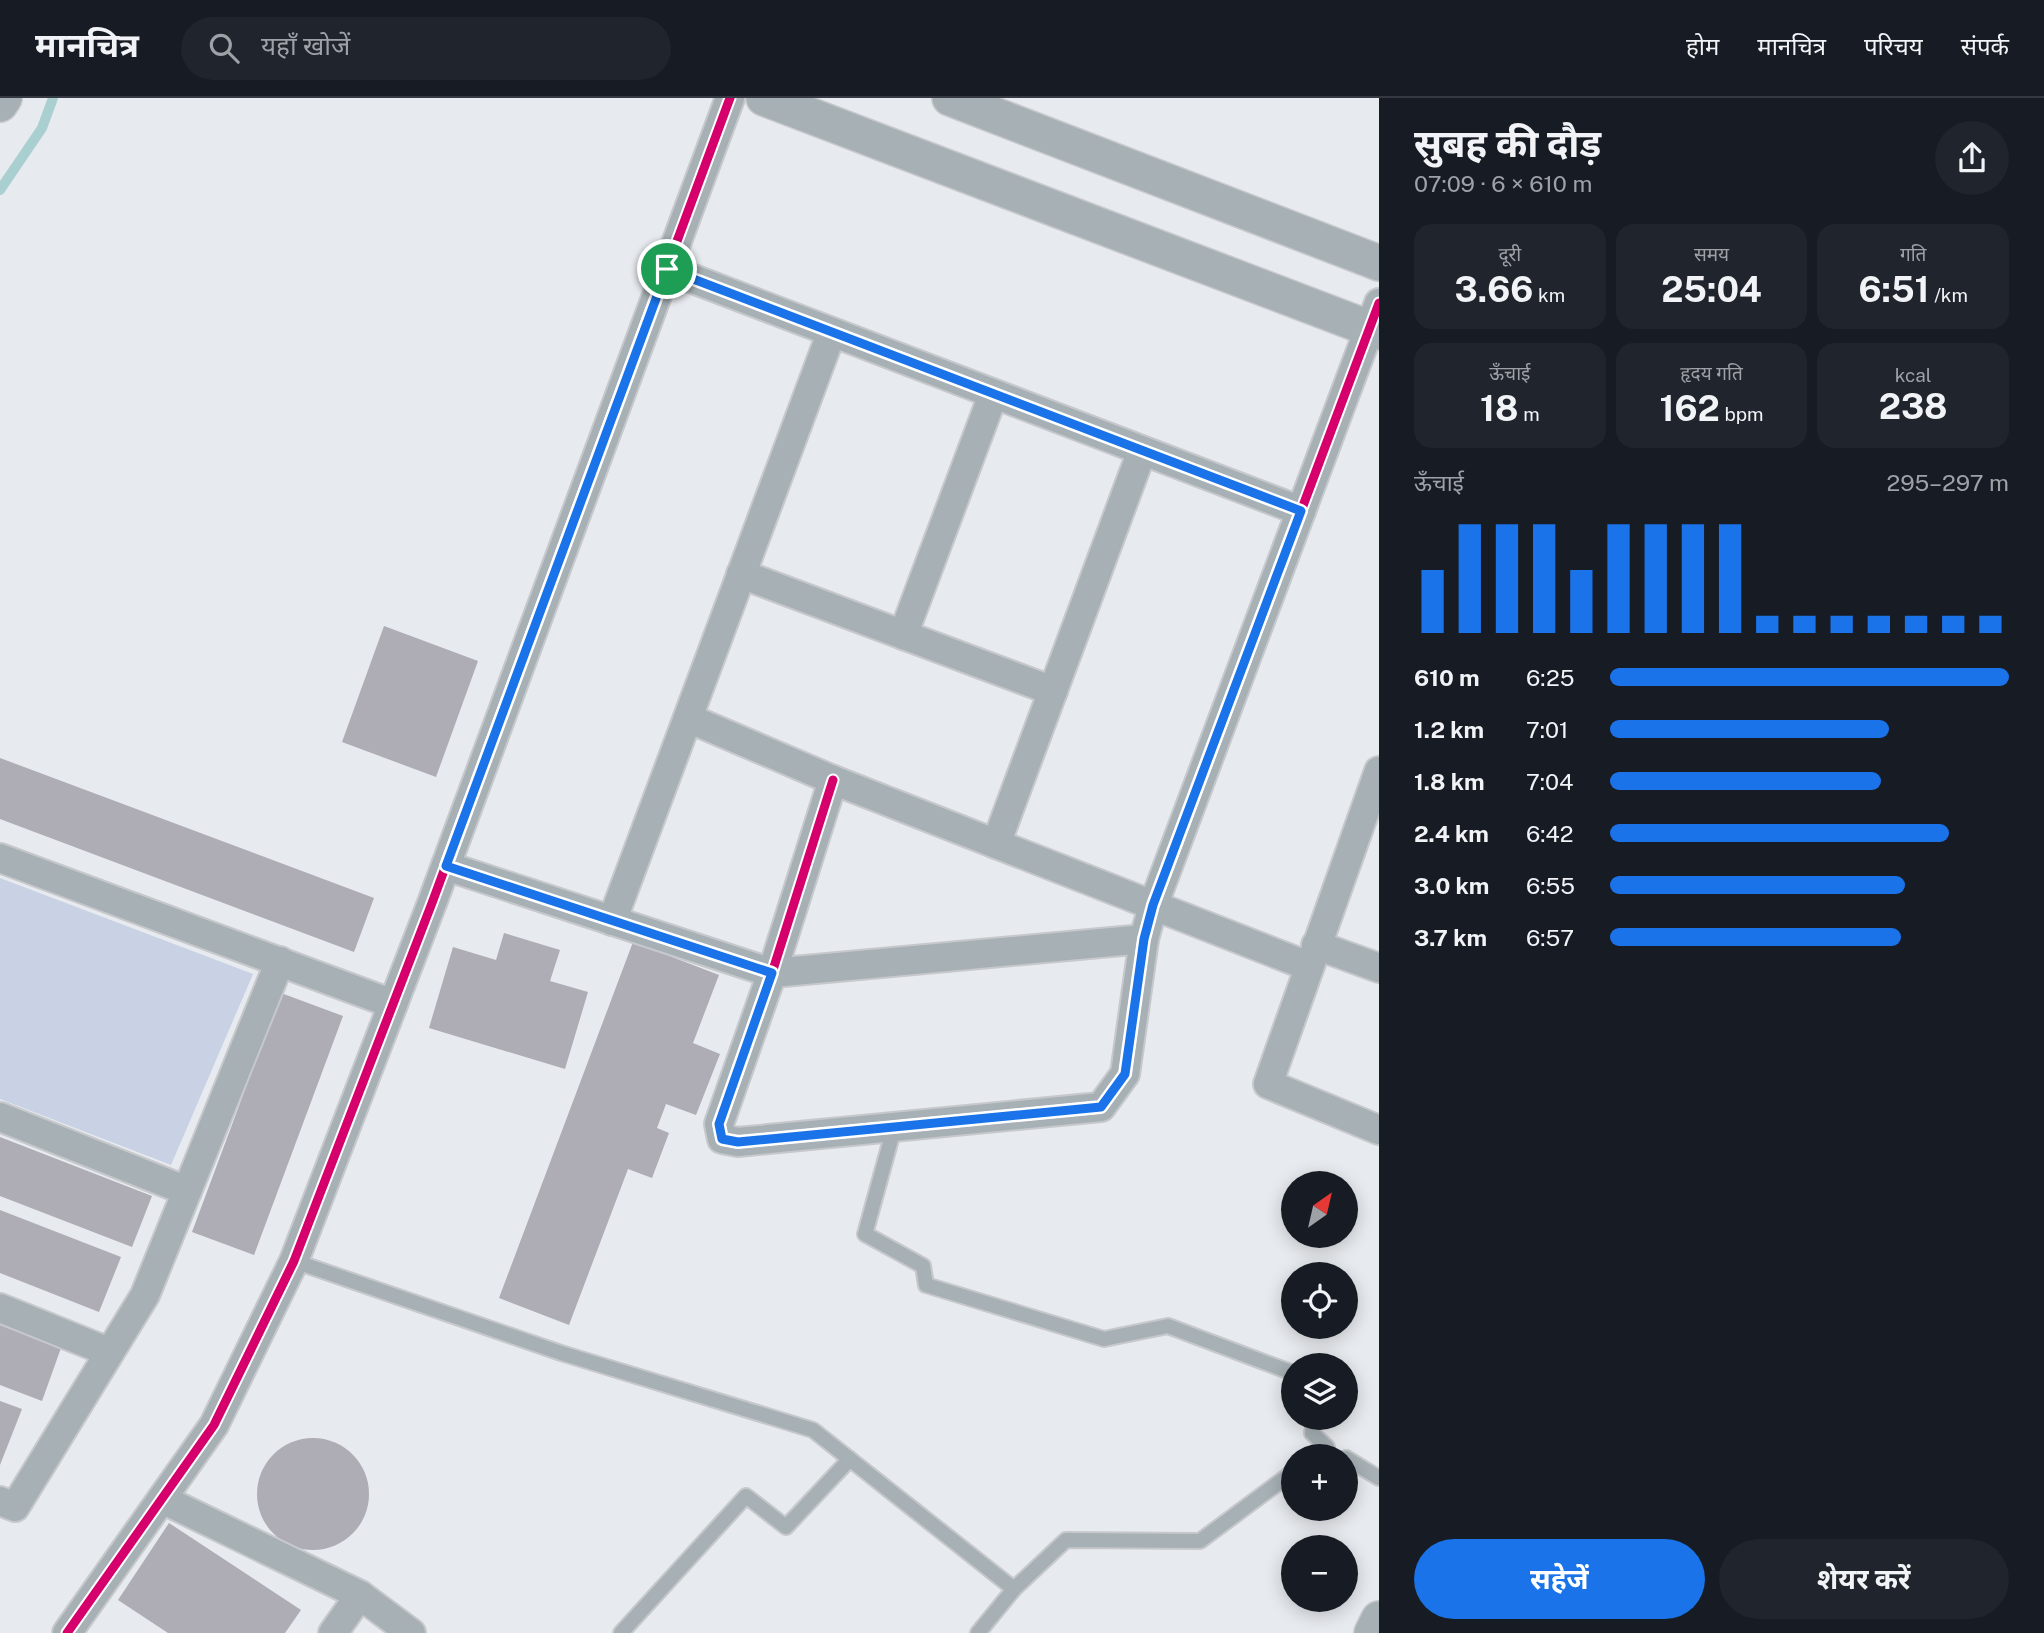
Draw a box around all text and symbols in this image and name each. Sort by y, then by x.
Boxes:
search box [181,17,671,80]
text: मानचित्र [35,26,139,64]
icon: search [205,29,243,67]
text: यहाँ खोजें [261,30,350,61]
text: होम [1686,32,1719,60]
text: मानचित्र [1757,32,1826,60]
text: परिचय [1864,32,1923,60]
text: संपर्क [1961,32,2009,60]
text: सुबह की दौड़ [1414,121,1601,166]
button: share [1935,121,2009,195]
text: 07:09 · 6 × 610 m [1414,170,1592,197]
pin [637,239,697,299]
text: दूरी [1498,243,1521,265]
text: समय [1694,243,1729,265]
text: गति [1900,243,1926,265]
icon: arrive [648,250,686,288]
text: 3.66 [1455,269,1533,310]
text: 25:04 [1661,269,1762,310]
text: 6:51 [1858,269,1930,310]
text: km [1533,284,1565,306]
text: /km [1930,284,1968,306]
text: ऊँचाई [1489,362,1530,384]
text: हृदय गति [1680,362,1743,384]
text: kcal [1895,364,1932,386]
text: 238 [1879,386,1948,427]
text: 18 [1480,388,1519,429]
text: 162 [1659,388,1720,429]
text: m [1519,403,1540,425]
text: bpm [1720,403,1764,425]
text: ऊँचाई [1414,469,1464,496]
text: 295–297 m [1886,469,2009,496]
text: 610 m [1414,664,1480,691]
text: 6:25 [1526,664,1574,691]
text: 1.2 km [1414,716,1484,743]
text: 7:01 [1526,716,1568,743]
text: 1.8 km [1414,768,1485,795]
text: 7:04 [1526,768,1574,795]
text: 2.4 km [1414,820,1489,847]
text: 6:42 [1526,820,1574,847]
text: 3.0 km [1414,872,1489,899]
text: 6:55 [1526,872,1575,899]
text: 3.7 km [1414,924,1487,951]
text: 6:57 [1526,924,1574,951]
north arrow [1281,1171,1358,1248]
map controls [1281,1171,1358,1612]
button: locate [1281,1262,1358,1339]
button: layers [1281,1353,1358,1430]
button: + [1281,1444,1358,1521]
button: − [1281,1535,1358,1612]
button: सहेजें [1414,1539,1705,1619]
button: शेयर करें [1719,1539,2009,1619]

